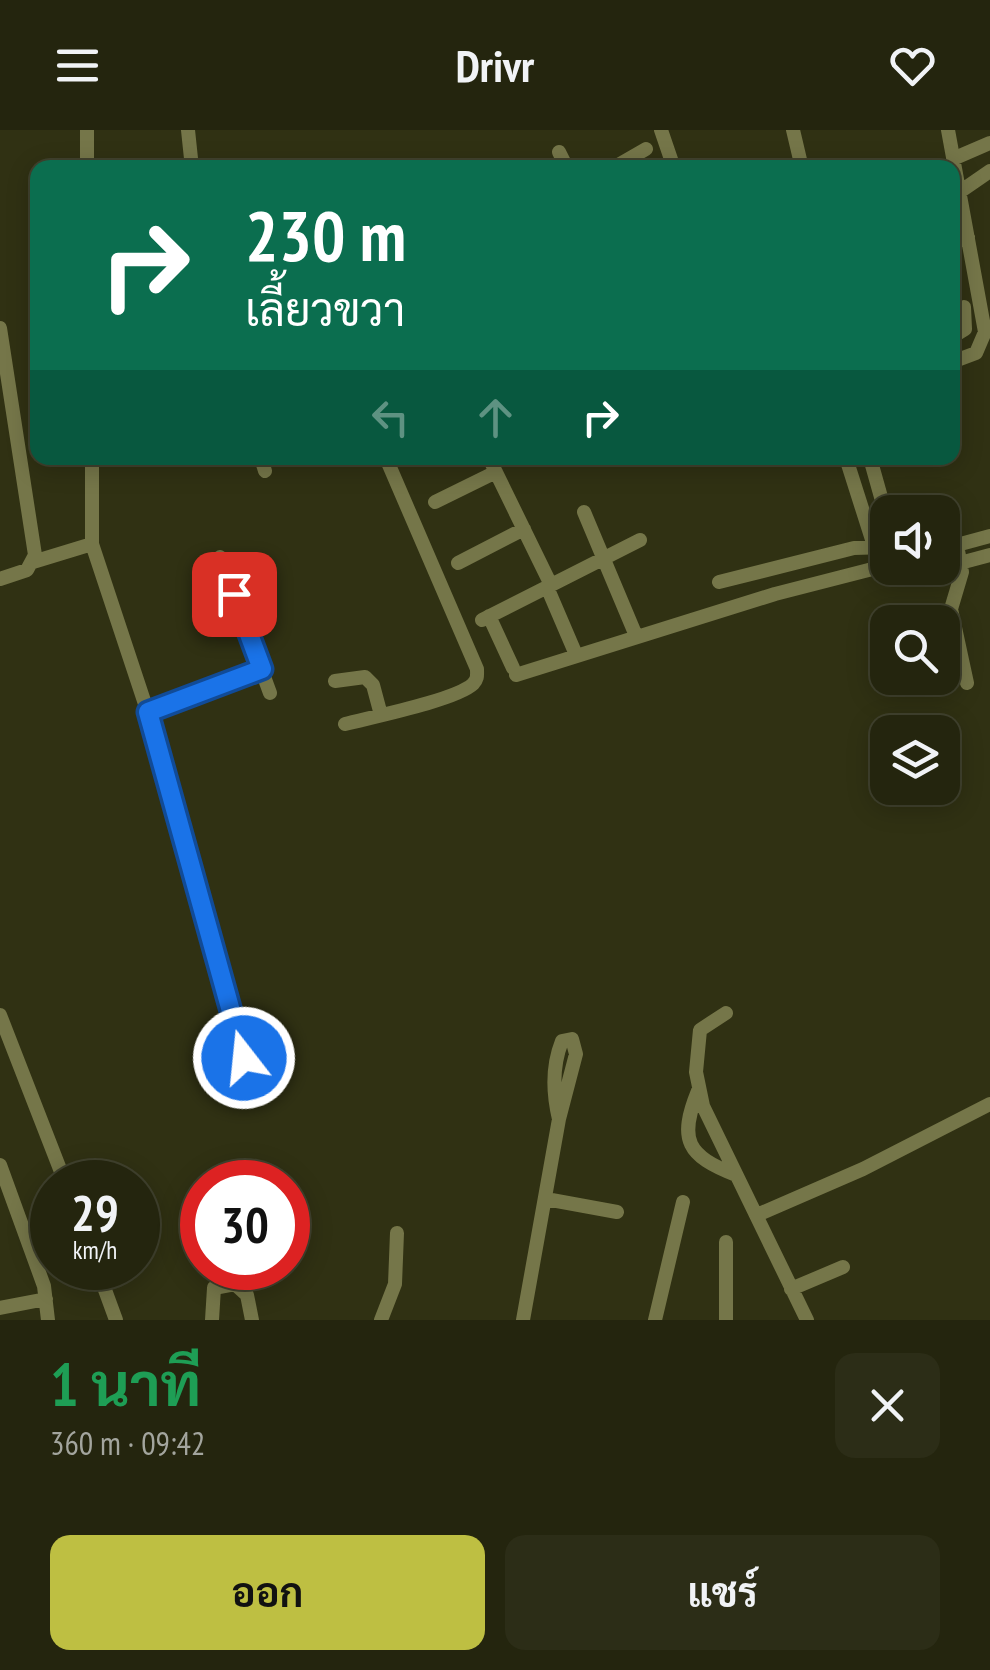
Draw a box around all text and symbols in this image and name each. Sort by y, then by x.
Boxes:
text: Drivr [456,36,534,94]
icon: menu [50,38,105,93]
icon: heart [885,38,940,93]
text: 230 m [245,190,406,280]
icon: right [80,200,210,330]
text: เลี้ยวขวา [245,280,405,338]
icon: left [363,390,418,445]
icon: ahead [468,390,523,445]
icon: right [573,390,628,445]
map controls [870,495,960,805]
button: sound [870,495,960,585]
pin [192,552,277,637]
icon: arrive [207,567,262,622]
button: search [870,605,960,695]
button: layers [870,715,960,805]
position arrow [192,1006,296,1110]
speed limit sign: 30 [180,1160,310,1290]
text: 29 [71,1180,119,1245]
text: km/h [73,1234,117,1266]
text: 1 นาที [50,1345,201,1423]
button: close [835,1353,940,1458]
text: 360 m · 09:42 [50,1422,205,1464]
button: ออก [50,1535,485,1650]
button: แชร์ [505,1535,940,1650]

